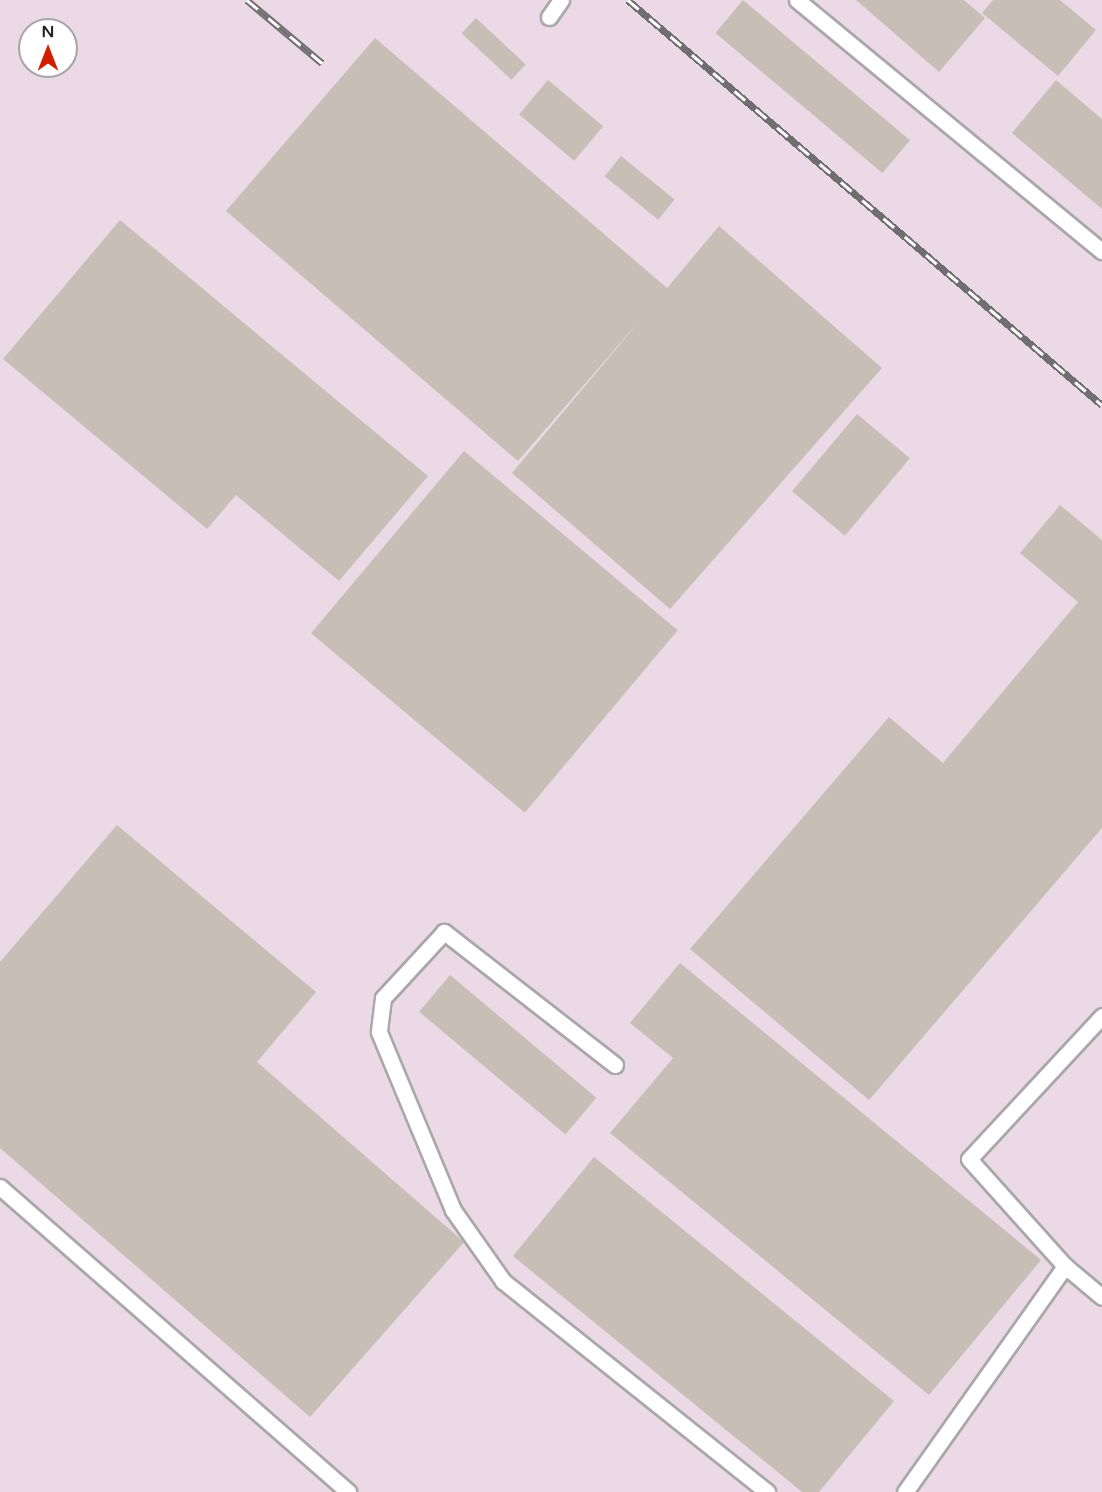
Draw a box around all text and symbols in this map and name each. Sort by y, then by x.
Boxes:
north arrow [18,18,78,78]
text: N [42,22,54,42]

